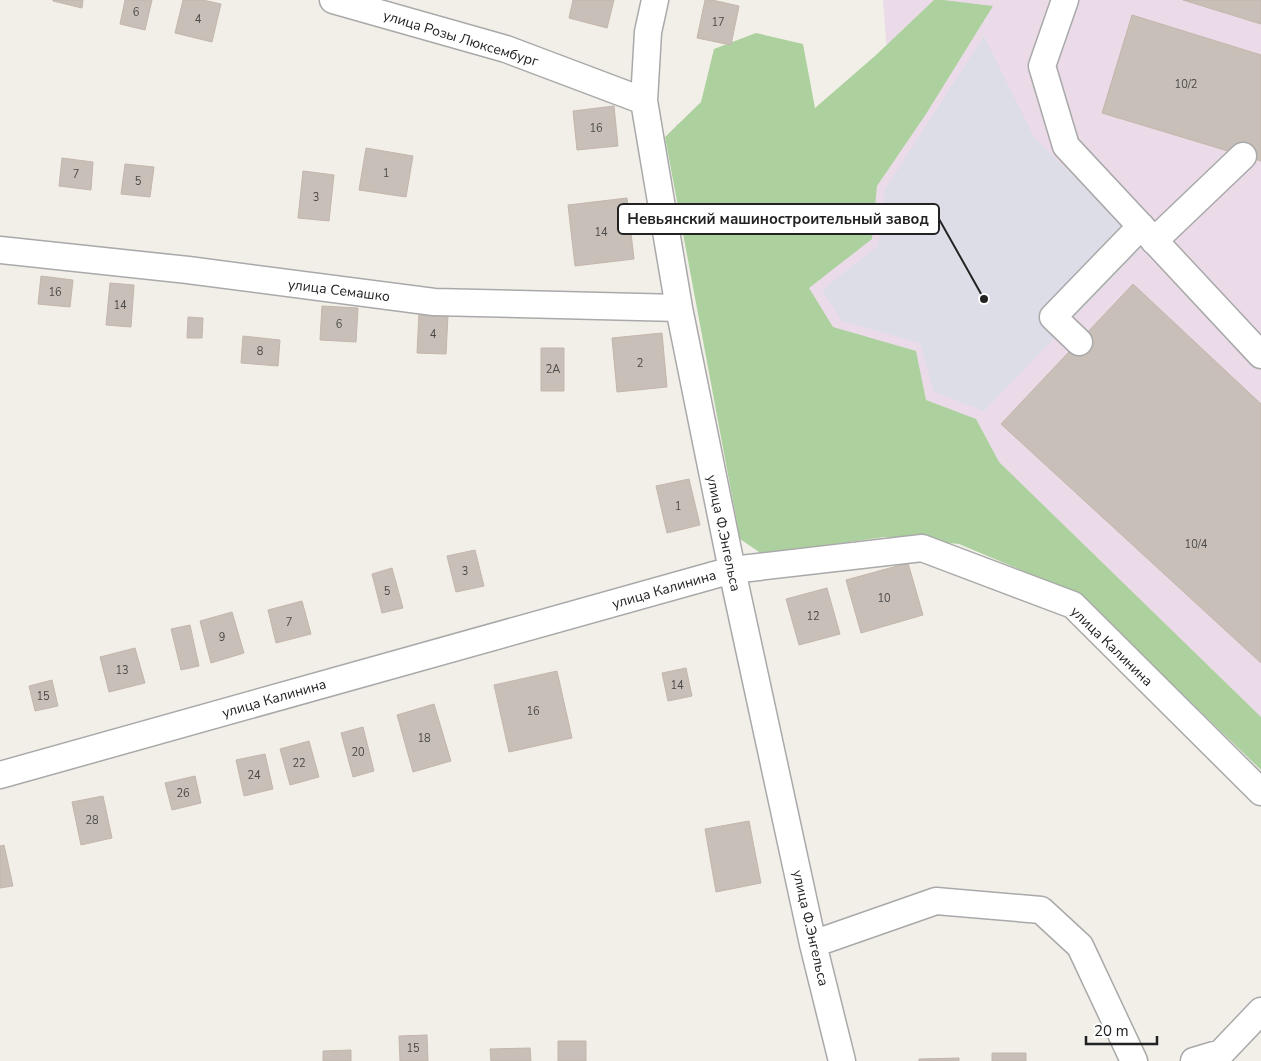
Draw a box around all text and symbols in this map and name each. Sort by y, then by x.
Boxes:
house number: 6 [133,5,140,20]
street label: улица Розы Люксембург [381,6,541,71]
house number: 4 [195,12,202,27]
house number: 17 [711,15,725,30]
house number: 10/2 [1175,77,1197,92]
house number: 16 [589,121,603,136]
house number: 1 [383,166,389,181]
house number: 7 [73,167,79,182]
house number: 5 [135,174,142,189]
house number: 3 [313,190,319,205]
callout: Невьянский машиностроительный завод [618,204,939,234]
text: Невьянский машиностроительный завод [627,209,929,229]
house number: 14 [594,225,608,240]
street label: улица Семашко [287,275,391,306]
house number: 16 [48,285,62,300]
house number: 14 [113,298,127,313]
house number: 6 [336,317,343,332]
house number: 4 [430,327,437,342]
house number: 8 [257,344,264,359]
house number: 2 [637,356,643,371]
house number: 2А [546,362,560,377]
street label: улица Ф.Энгельса [702,473,745,593]
house number: 1 [675,499,681,514]
house number: 10/4 [1185,537,1208,552]
house number: 3 [462,564,468,579]
street label: улица Калинина [610,566,718,613]
house number: 5 [384,584,391,599]
house number: 10 [877,591,891,606]
street label: улица Калинина [1066,602,1157,691]
house number: 12 [806,609,820,624]
house number: 7 [286,615,292,630]
house number: 9 [219,630,225,645]
house number: 13 [115,663,129,678]
street label: улица Калинина [220,675,328,722]
house number: 14 [670,678,684,693]
house number: 15 [36,689,50,704]
house number: 16 [526,704,540,719]
house number: 18 [417,731,431,746]
house number: 20 [351,745,365,760]
house number: 22 [292,756,306,771]
house number: 24 [247,768,261,783]
house number: 26 [176,786,190,801]
house number: 28 [85,813,99,828]
street label: улица Ф.Энгельса [788,868,833,988]
scale bar [1086,1014,1157,1046]
text: 20 m [1094,1021,1129,1041]
house number: 15 [406,1041,420,1056]

